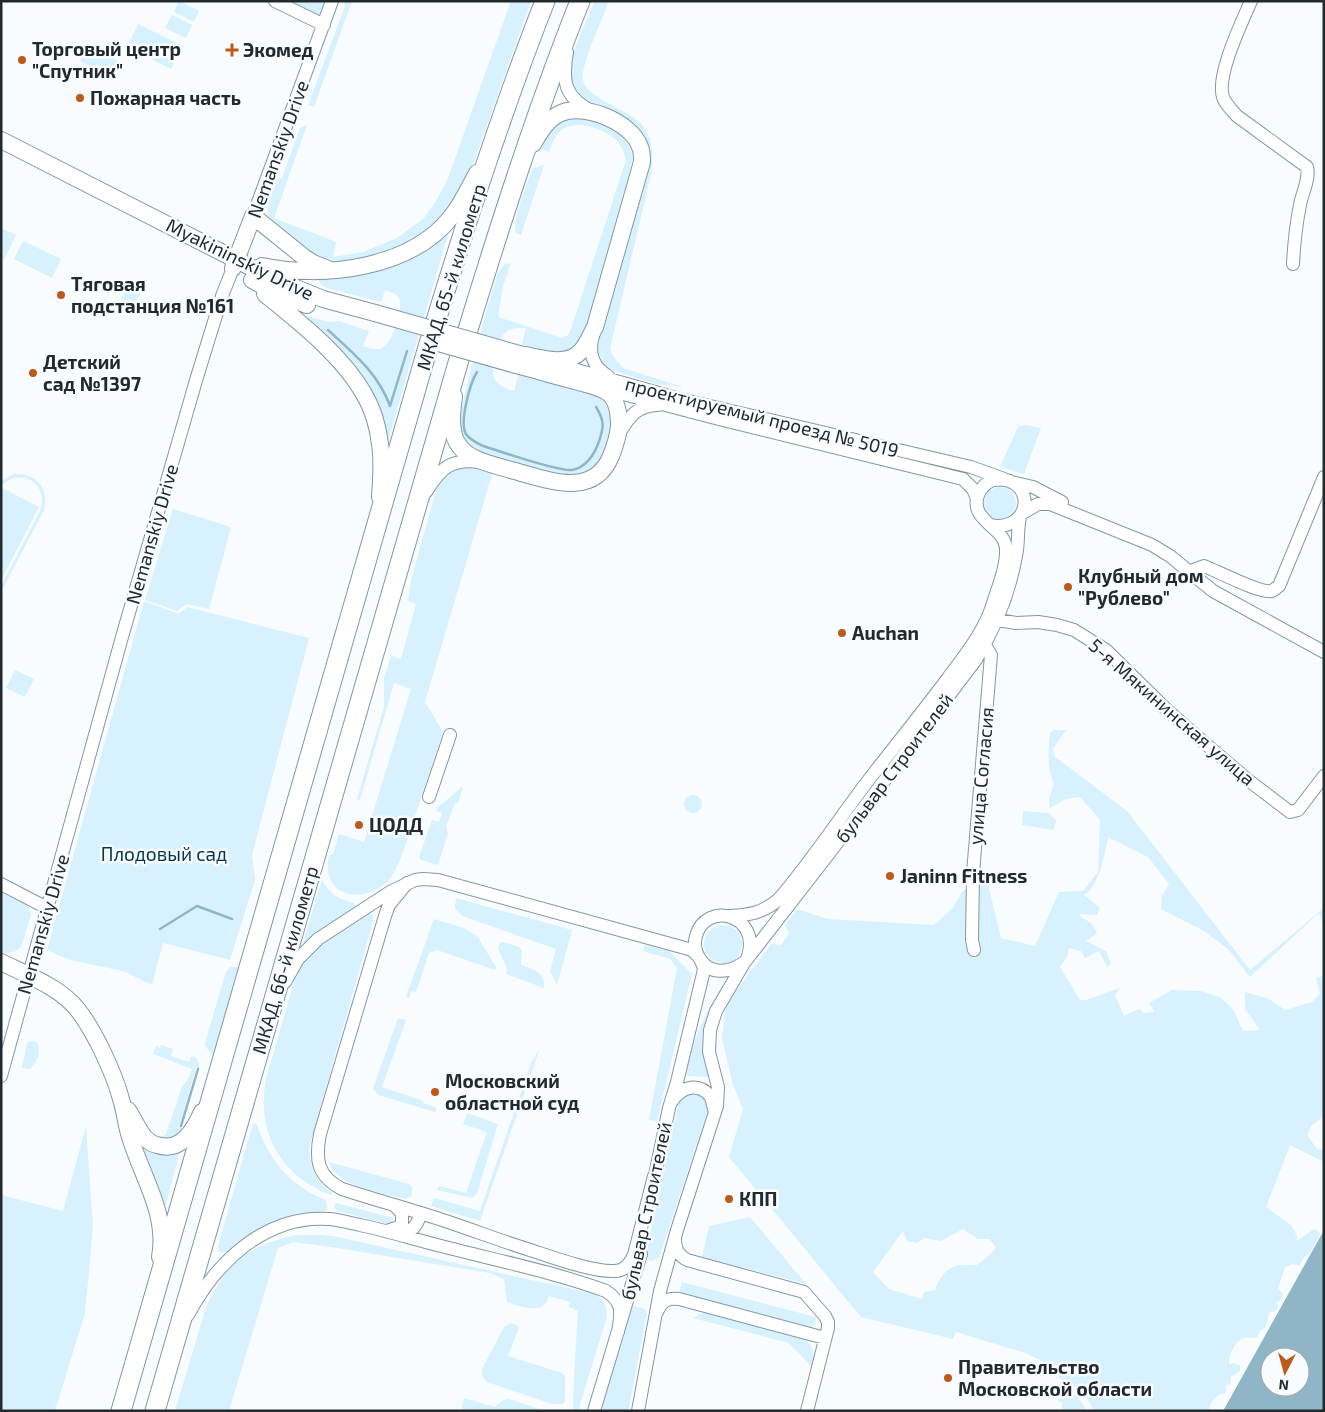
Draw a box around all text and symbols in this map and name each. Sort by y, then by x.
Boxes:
place label: Торговый центр "Спутник" [32,37,181,82]
place label: Экомед [243,38,314,61]
marker: Экомед [225,43,239,57]
marker: Торговый центр "Спутник" [16,54,28,66]
street label: Nemanskiy Drive [242,77,313,221]
place label: Пожарная часть [90,86,241,109]
marker: Пожарная часть [74,92,86,104]
street label: МКАД, 65-й километр [411,181,490,373]
street label: Myakininskiy Drive [163,213,318,304]
place label: Тяговая подстанция №161 [71,272,234,317]
marker: Тяговая подстанция №161 [55,289,67,301]
place label: Детский сад №1397 [43,350,141,395]
marker: Детский сад №1397 [27,367,39,379]
street label: проектируемый проезд № 5019 [623,371,901,463]
street label: Nemanskiy Drive [121,461,183,607]
place label: Клубный дом "Рублево" [1078,564,1204,609]
marker: Клубный дом "Рублево" [1062,581,1074,593]
place label: Auchan [852,621,919,644]
marker: Auchan [836,627,848,639]
street label: 5-я Мякининская улица [1084,633,1260,791]
street label: бульвар Строителей [830,688,958,848]
street label: улица Согласия [963,706,999,846]
place label: ЦОДД [369,813,423,836]
marker: ЦОДД [353,819,365,831]
park label: Плодовый сад [101,842,227,865]
street label: Nemanskiy Drive [12,851,74,997]
street label: МКАД, 66-й километр [247,863,322,1057]
place label: Janinn Fitness [900,864,1027,887]
marker: Janinn Fitness [884,870,896,882]
place label: Московский областной суд [445,1069,579,1114]
marker: Московский областной суд [429,1086,441,1098]
street label: бульвар Строителей [615,1120,677,1302]
place label: КПП [739,1187,778,1210]
marker: КПП [723,1193,735,1205]
north arrow [1260,1347,1310,1397]
place label: Правительство Московской области [958,1355,1152,1400]
marker: Правительство Московской области [942,1372,954,1384]
text: N [1278,1376,1290,1394]

